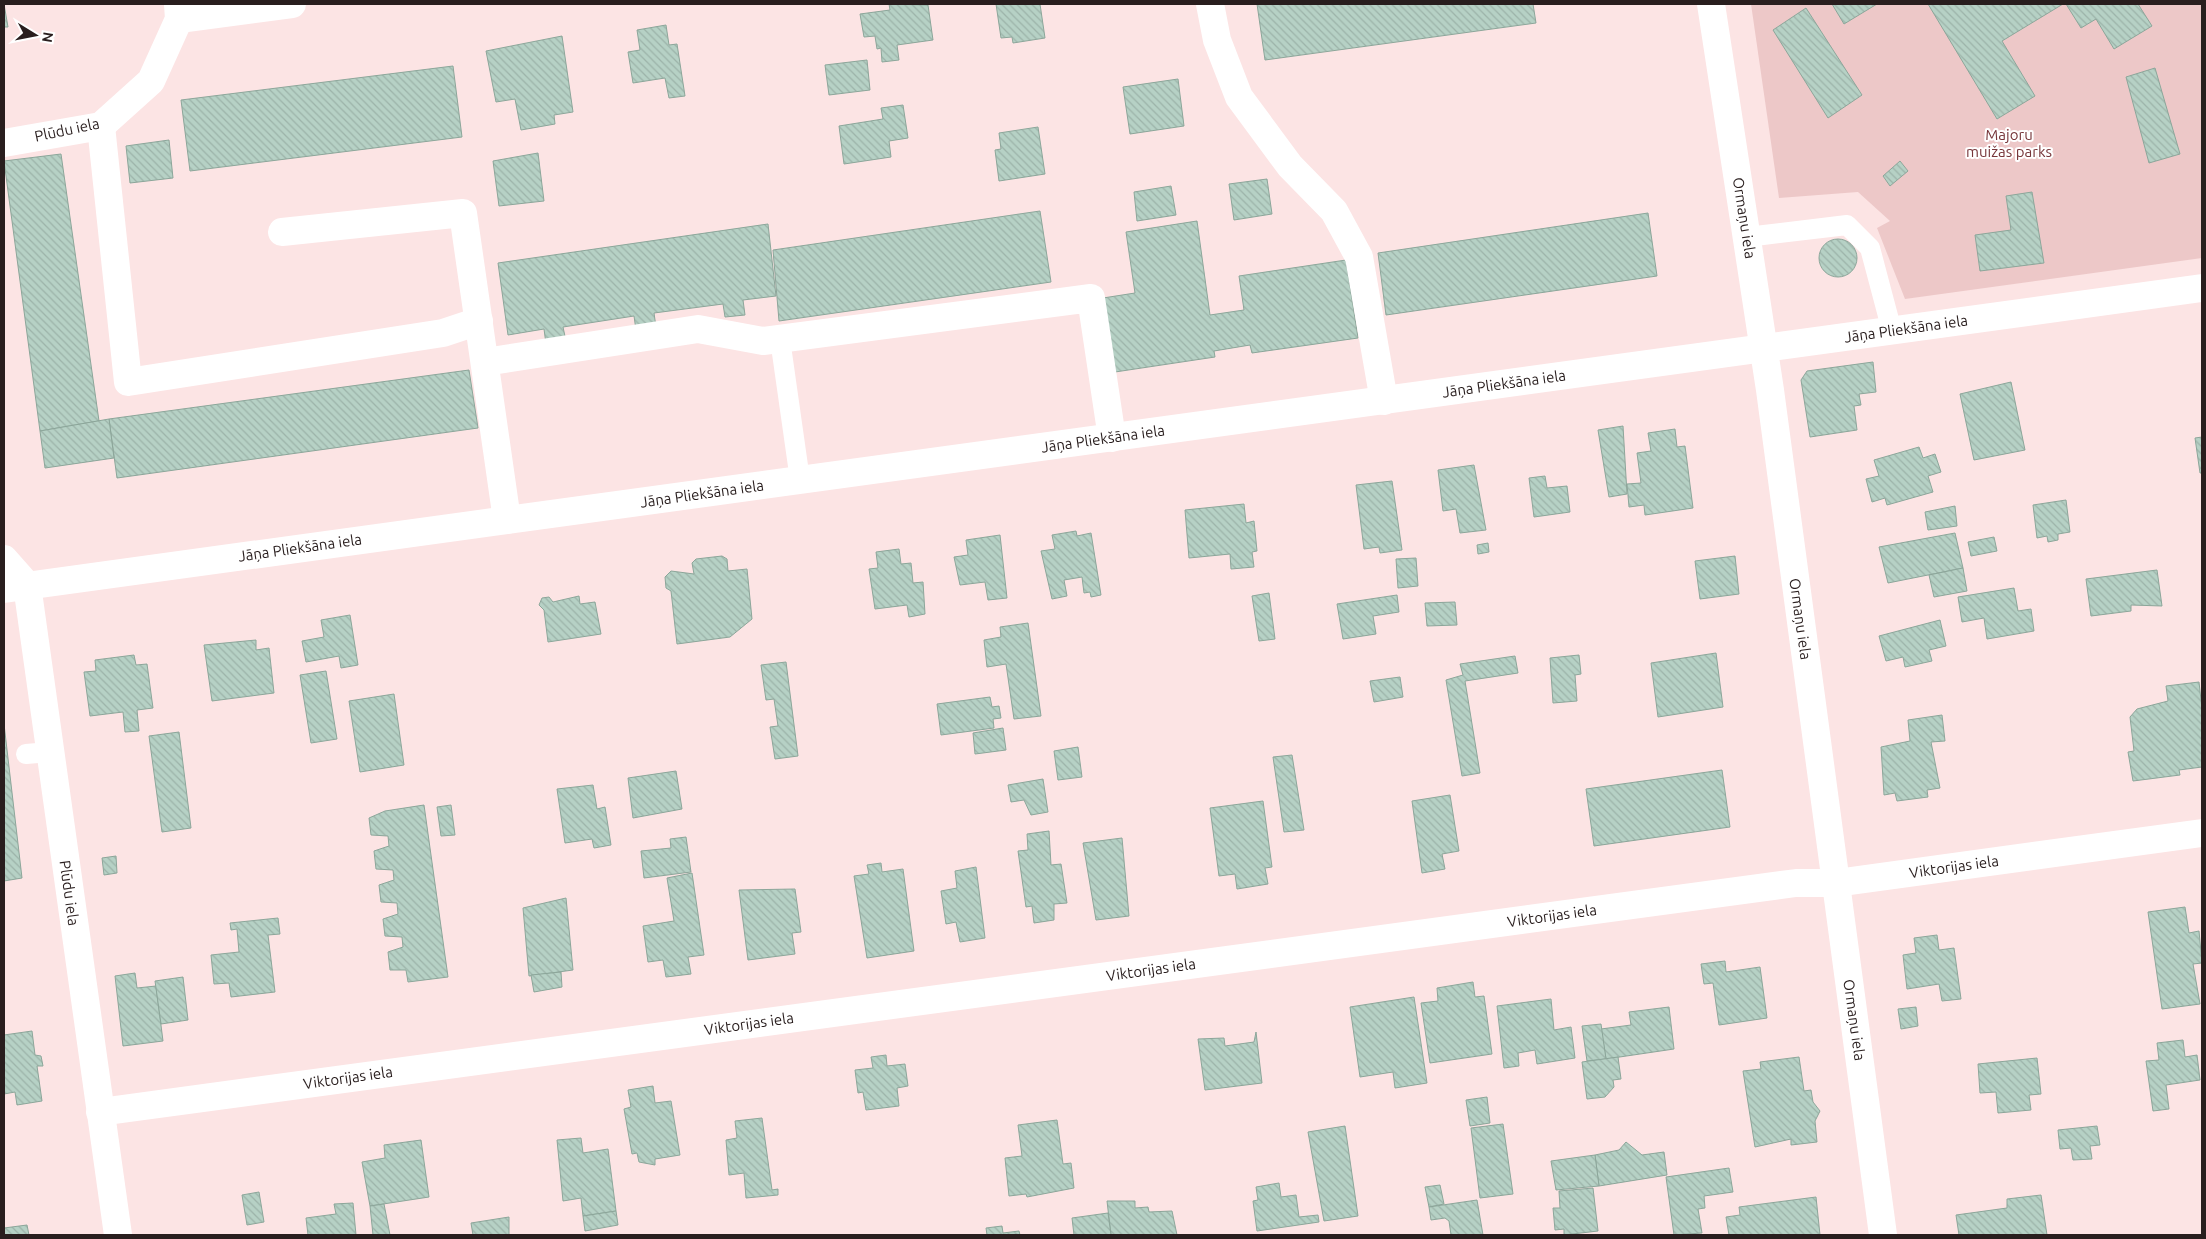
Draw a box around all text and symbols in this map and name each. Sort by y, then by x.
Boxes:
north arrow [10,10,60,60]
text: N [39,31,57,44]
street label: Plūdu iela [33,114,101,145]
park label: Majoru muižas parks [1966,126,2052,160]
street label: Ormaņu iela [1730,176,1759,260]
street label: Jāņa Pliekšāna iela [1843,311,1969,346]
street label: Jāņa Pliekšāna iela [1441,366,1567,401]
street label: Jāņa Pliekšāna iela [1040,421,1166,456]
street label: Jāņa Pliekšāna iela [639,476,765,511]
street label: Jāņa Pliekšāna iela [237,530,363,565]
street label: Ormaņu iela [1786,577,1815,661]
street label: Viktorijas iela [1908,852,2000,881]
street label: Plūdu iela [56,859,82,927]
street label: Viktorijas iela [1506,901,1598,930]
street label: Viktorijas iela [1105,955,1197,984]
street label: Ormaņu iela [1840,978,1869,1062]
street label: Viktorijas iela [703,1009,795,1038]
street label: Viktorijas iela [302,1063,394,1092]

